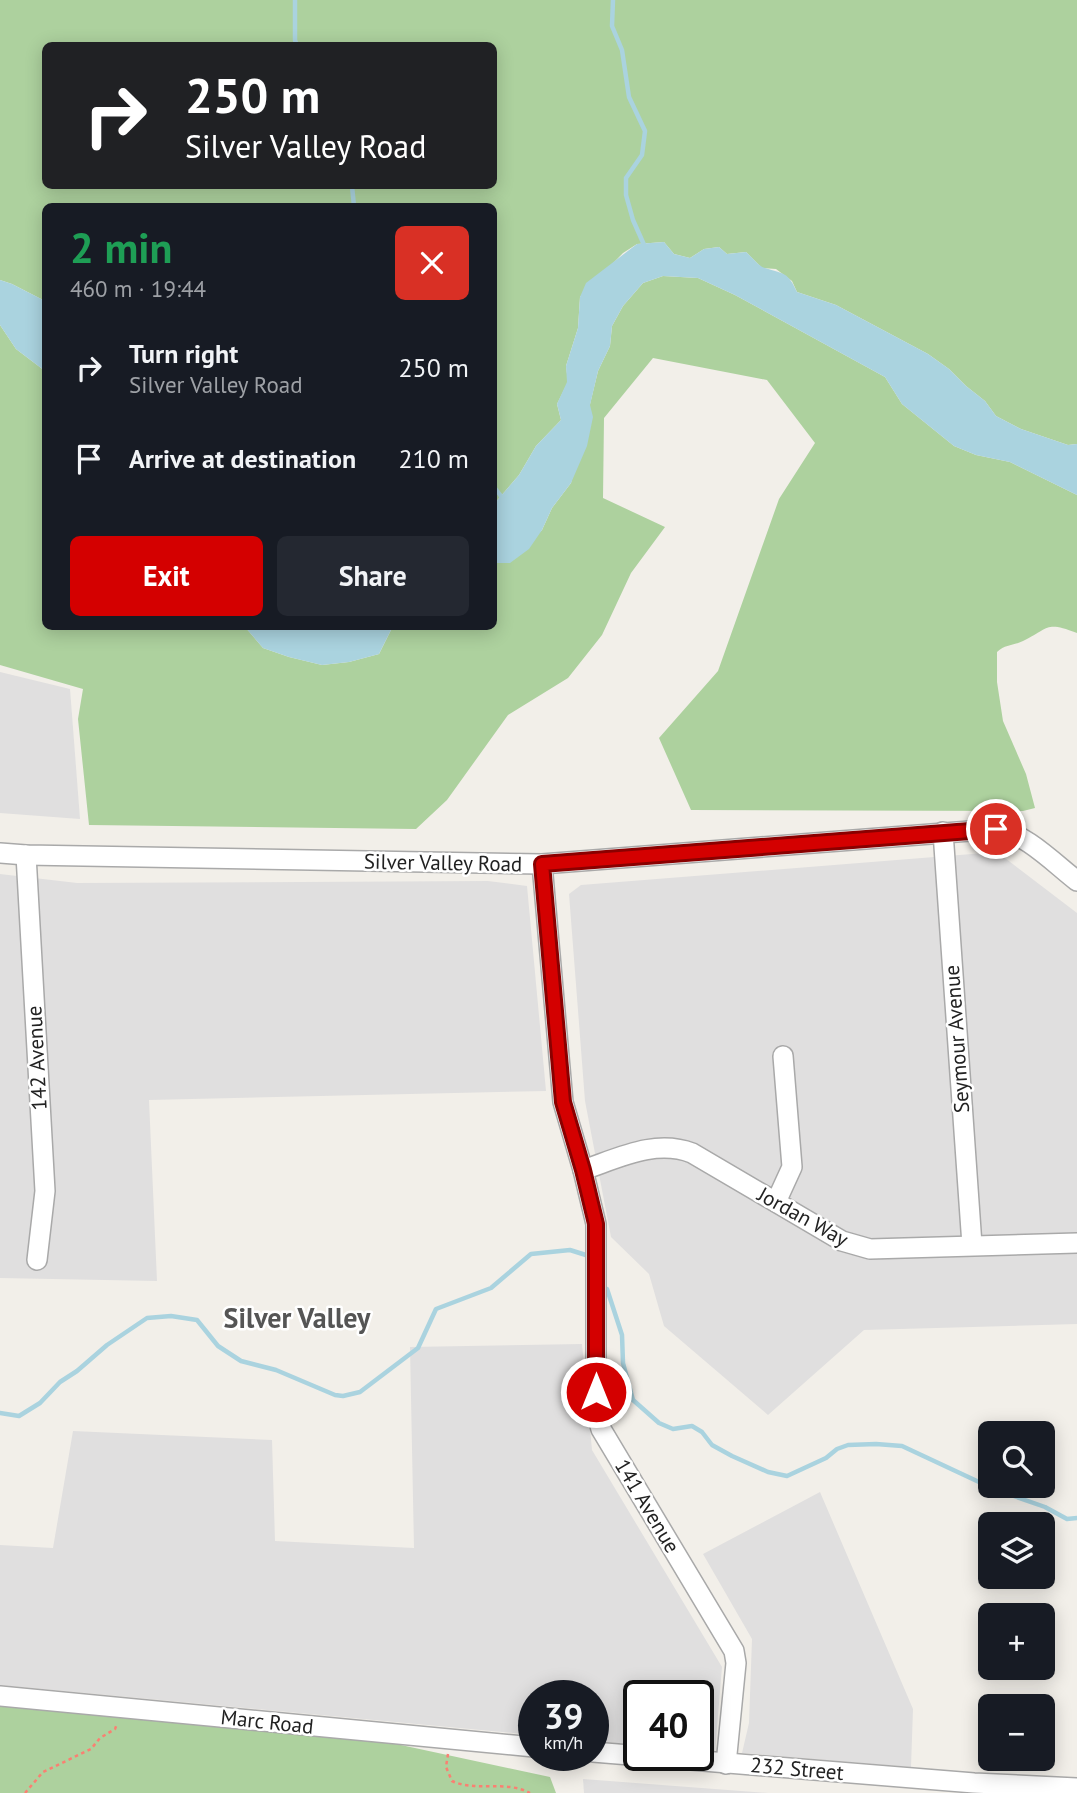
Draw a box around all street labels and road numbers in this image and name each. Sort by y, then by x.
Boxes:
street label: Silver Valley Road [364,848,522,877]
street label: Seymour Avenue [938,964,975,1114]
street label: 142 Avenue [20,1005,53,1111]
street label: Jordan Way [752,1180,854,1253]
street label: 141 Avenue [609,1454,686,1558]
street label: Marc Road [219,1703,315,1740]
street label: 232 Street [749,1751,845,1786]

